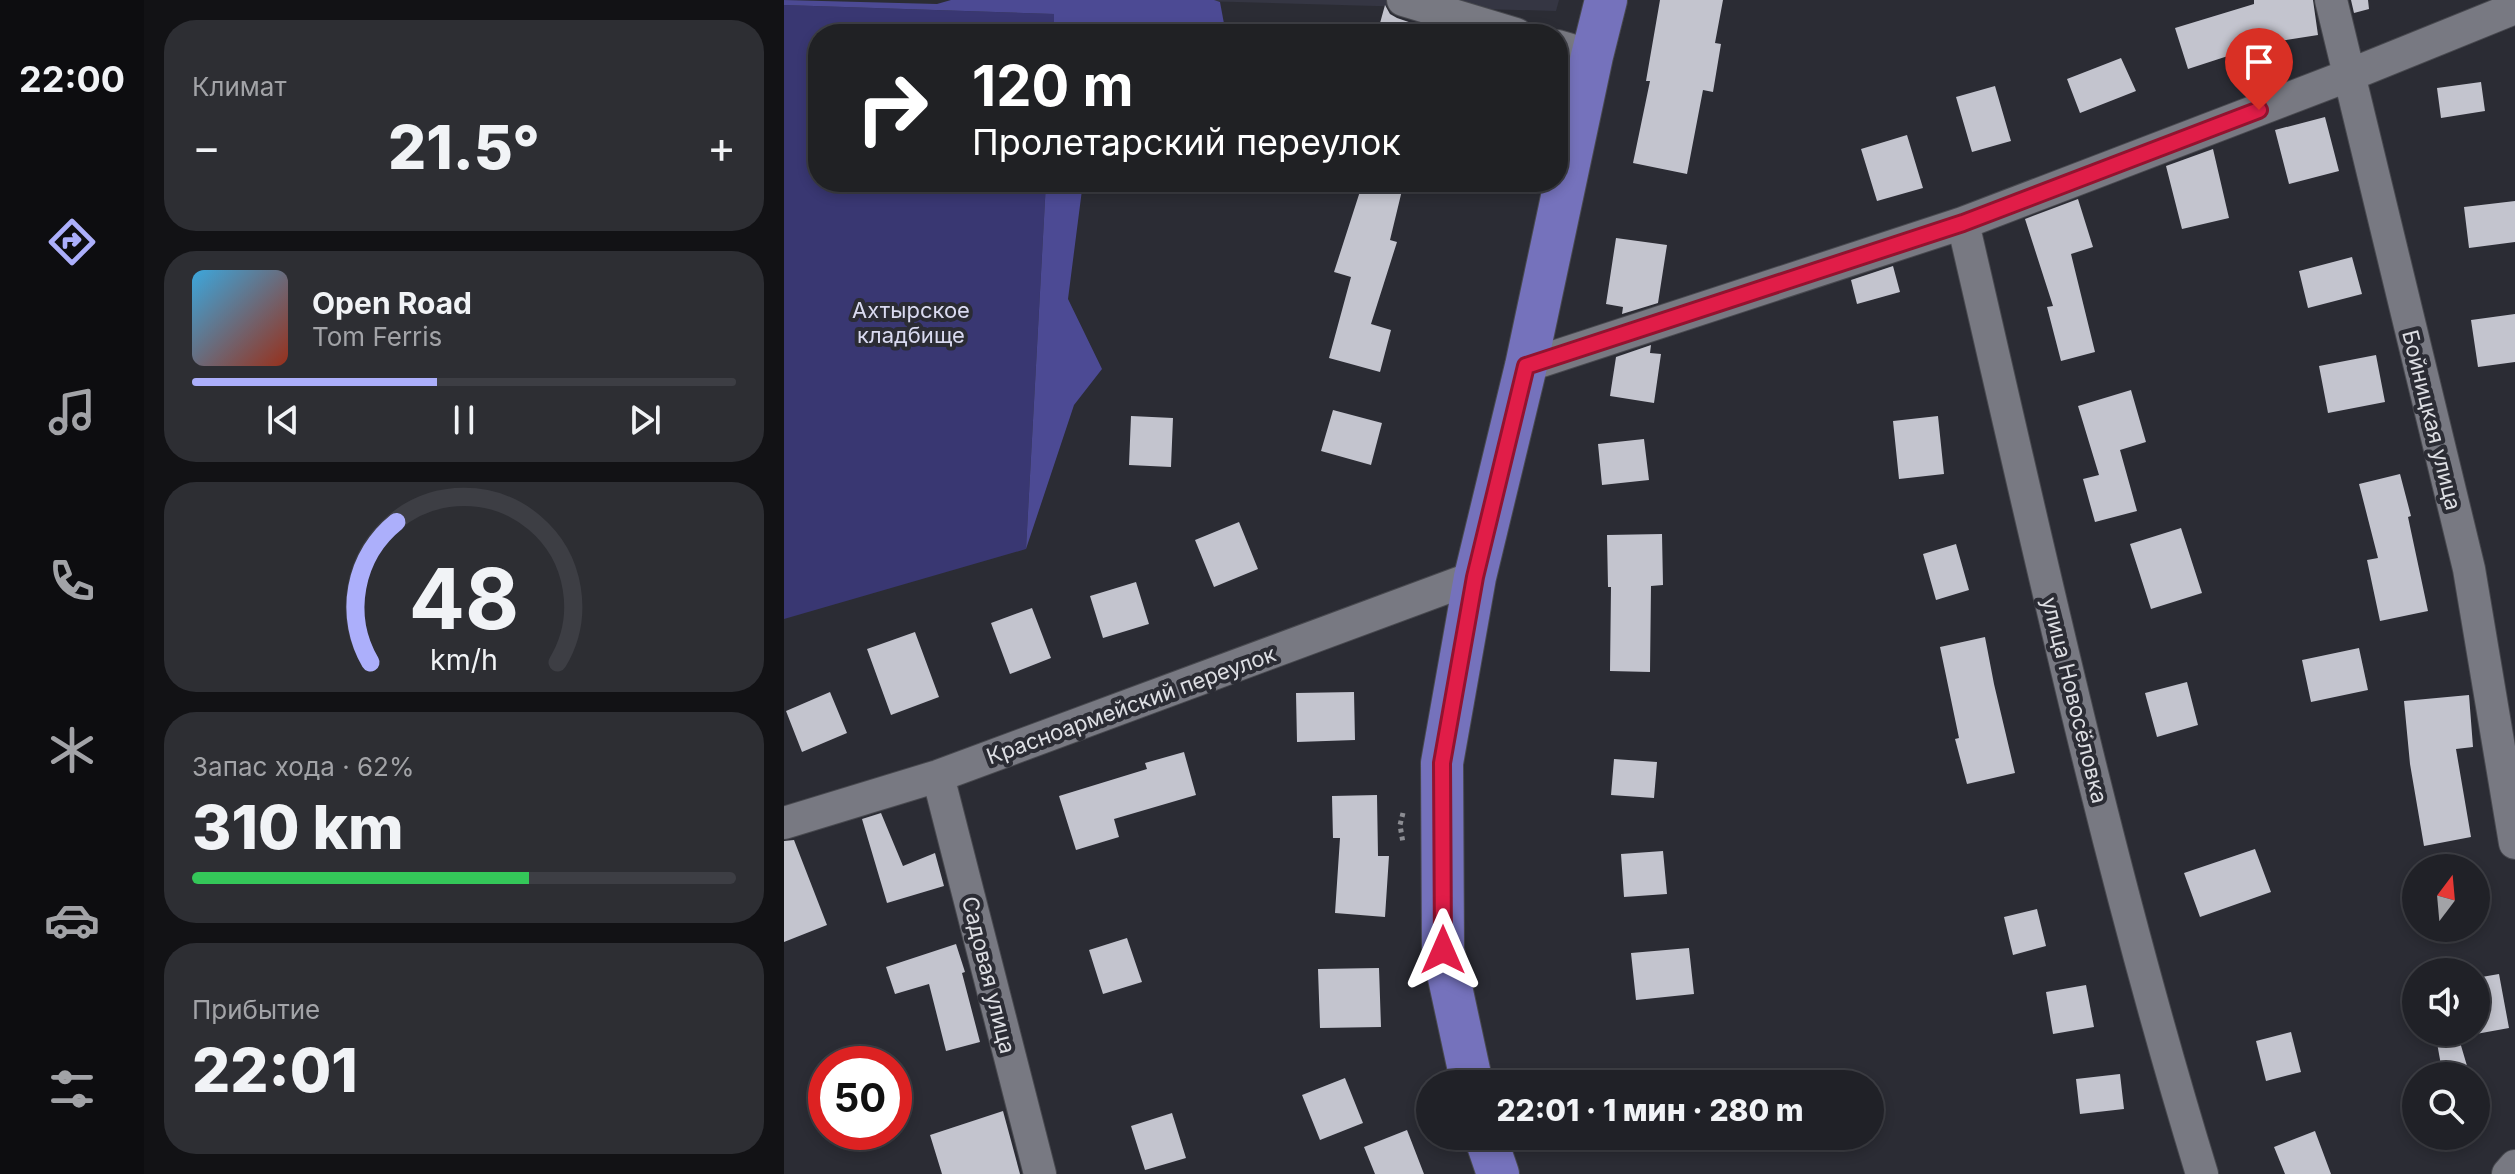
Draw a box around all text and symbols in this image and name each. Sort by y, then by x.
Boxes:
pin [2225,28,2293,110]
icon: arrive [2237,40,2281,84]
text: 120 m [972,52,1134,120]
icon: right [840,56,944,160]
text: 22:00 [19,57,125,101]
text: Климат [192,71,287,102]
text: 21.5° [388,111,540,183]
text: − [192,120,221,174]
text: + [707,120,736,174]
text: Пролетарский переулок [972,120,1401,164]
icon: directions [44,214,100,270]
text: Open Road [312,285,472,321]
park label: Ахтырское кладбище [852,297,970,348]
text: Tom Ferris [312,321,442,352]
street label: Бойницкая улица [2397,327,2467,513]
icon: music [44,384,100,440]
icon: previous [261,398,305,442]
icon: pause [442,398,486,442]
icon: next [623,398,667,442]
text: 48 [409,548,519,649]
icon: phone [44,553,100,609]
street label: улица Новосёловка [2037,594,2113,806]
street label: Красноармейский переулок [983,640,1279,770]
text: km/h [430,642,498,677]
icon: climate [44,722,100,778]
text: Запас хода · 62% [192,751,414,782]
text: 310 km [192,791,404,863]
north arrow [2402,854,2490,942]
map controls [2402,854,2490,1150]
icon: car [44,892,100,948]
street label: Садовая улица [957,894,1021,1056]
position arrow [1401,908,1485,992]
button: sound [2402,958,2490,1046]
text: Прибытие [192,994,320,1025]
text: 22:01 [192,1034,358,1106]
speed limit sign: 50 [808,1046,912,1150]
icon: filters [44,1061,100,1117]
button: search [2402,1062,2490,1150]
text: 22:01 · 1 мин · 280 m [1496,1092,1804,1128]

